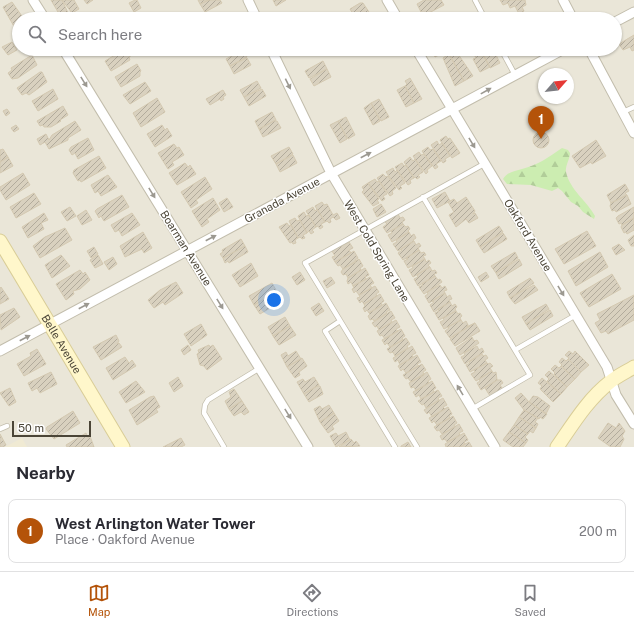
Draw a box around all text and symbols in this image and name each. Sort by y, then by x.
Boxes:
search box [12,12,622,56]
icon: search [26,23,48,45]
text: Search here [58,26,142,43]
north arrow [538,68,574,104]
one-way arrow [80,76,87,88]
one-way arrow [285,78,291,90]
one-way arrow [480,88,492,94]
pin: 1 [528,106,554,139]
one-way arrow [469,138,476,149]
one-way arrow [360,152,371,158]
street label: Granada Avenue [242,175,322,225]
one-way arrow [148,187,155,199]
street label: Oakford Avenue [502,197,554,273]
street label: West Cold Spring Lane [342,198,412,304]
street label: Boarman Avenue [158,208,214,288]
one-way arrow [205,234,217,241]
one-way arrow [558,285,565,297]
your location [264,290,284,310]
one-way arrow [216,298,224,309]
one-way arrow [78,303,90,309]
street label: Belle Avenue [39,312,84,376]
one-way arrow [19,335,31,341]
one-way arrow [457,384,464,396]
one-way arrow [285,408,292,420]
scale bar [12,419,91,438]
text: 50 m [18,422,44,434]
text: Nearby [16,463,75,483]
text: West Arlington Water Tower [55,515,255,532]
text: 1 [27,524,33,539]
text: 200 m [579,524,617,539]
text: Place · Oakford Avenue [55,532,195,547]
tab: Map [88,582,110,618]
tab: Directions [287,582,338,618]
tab: Saved [514,582,546,618]

